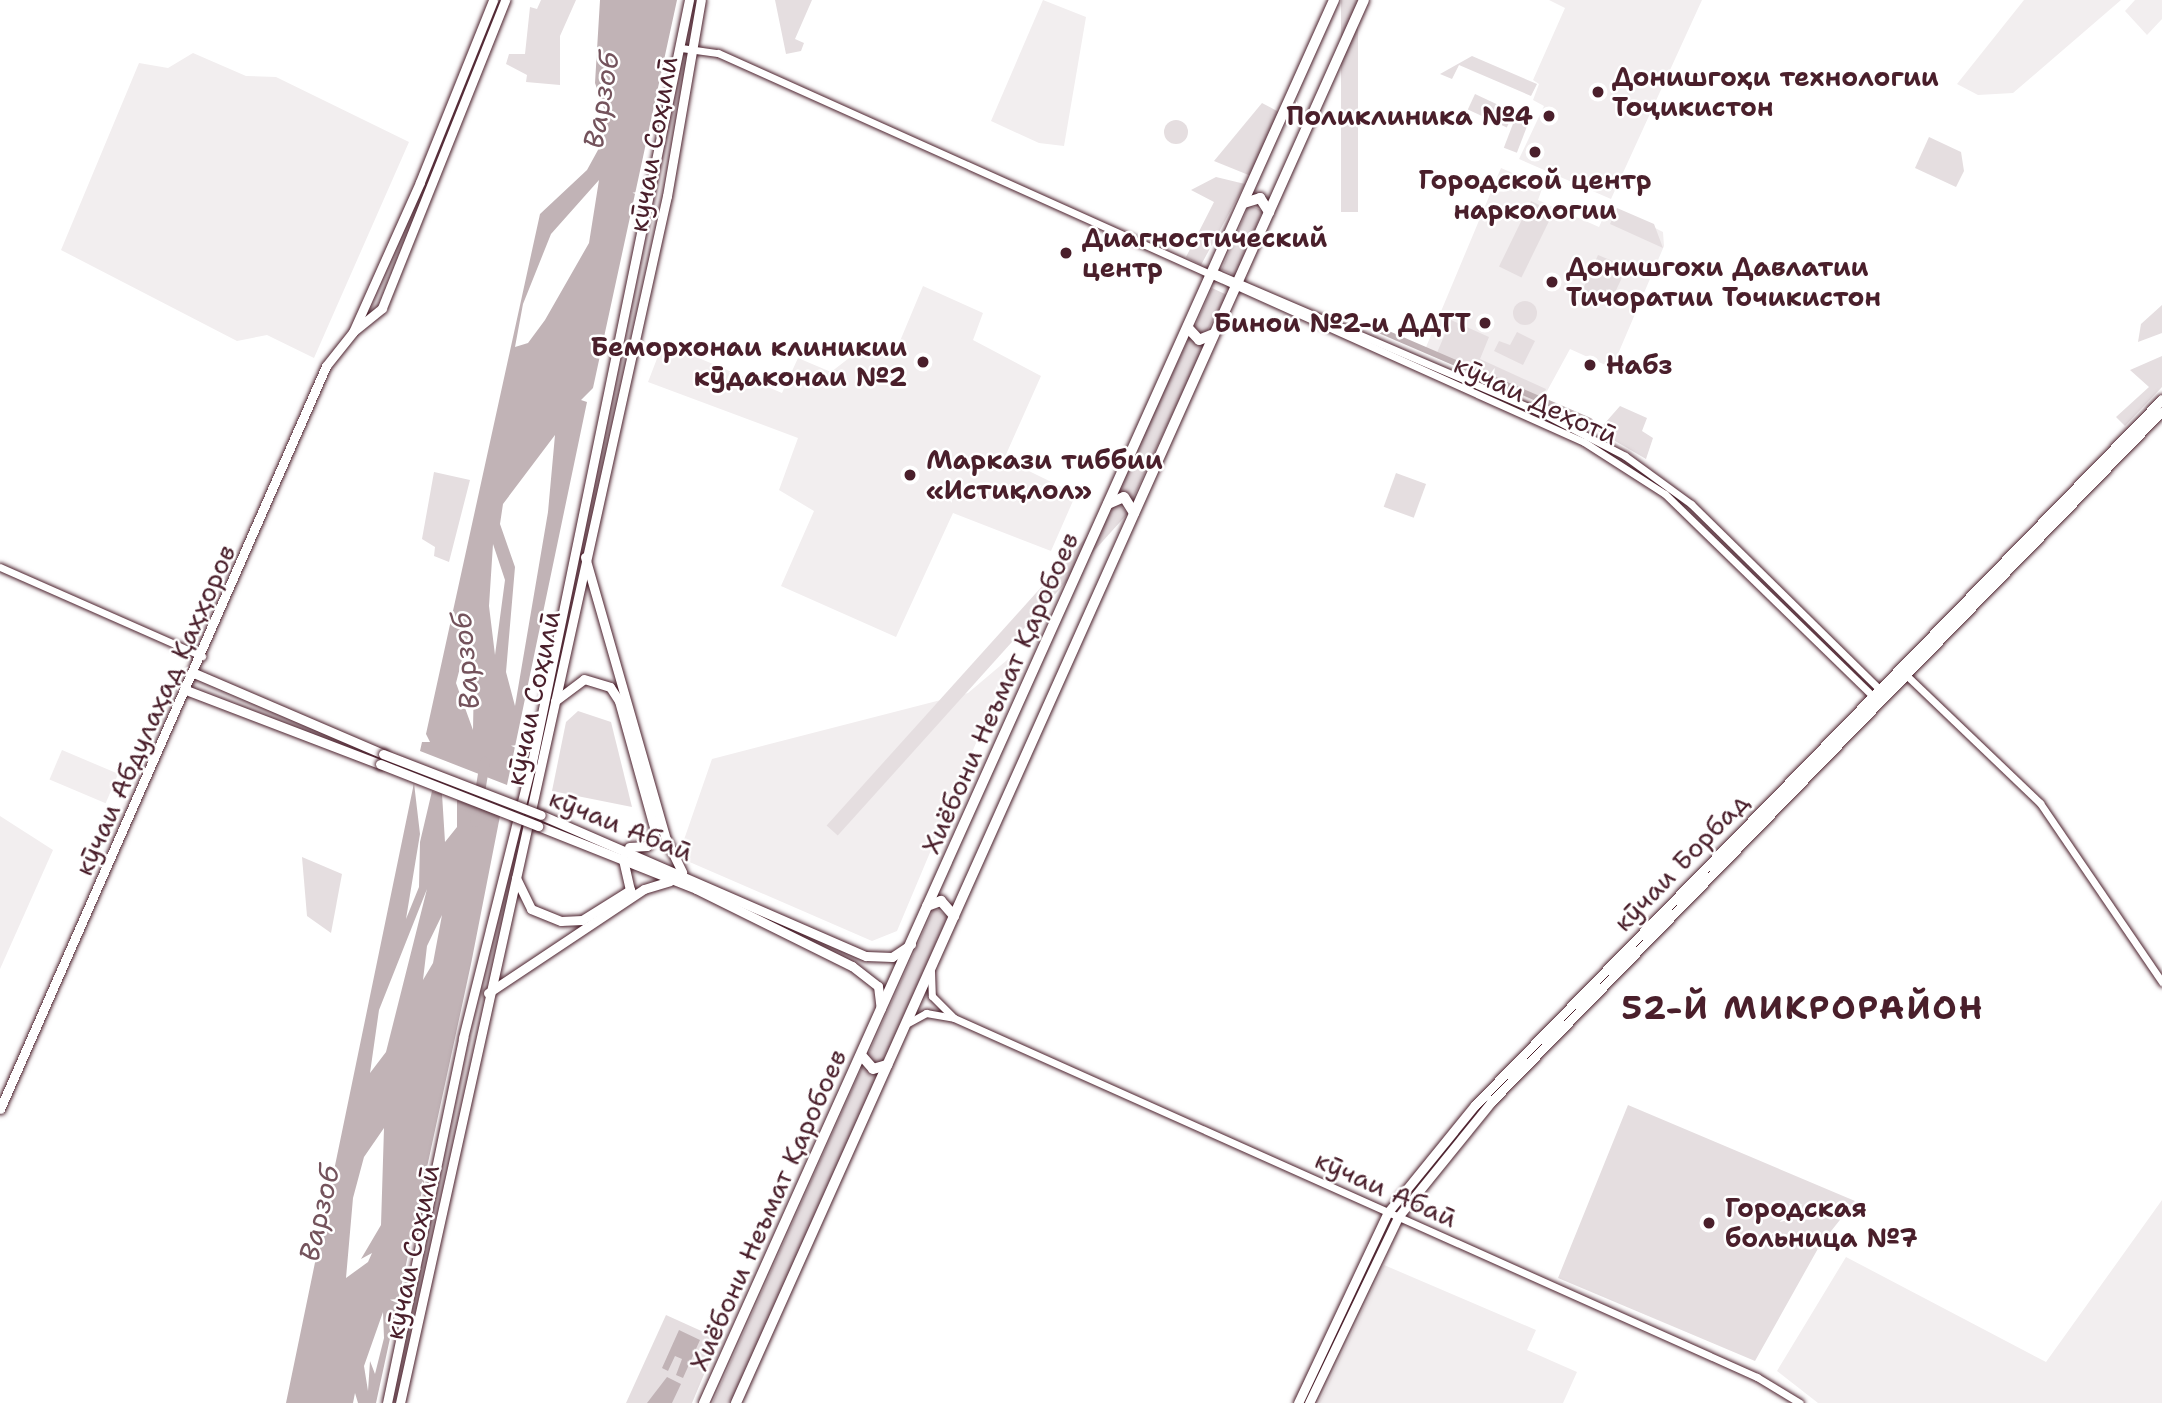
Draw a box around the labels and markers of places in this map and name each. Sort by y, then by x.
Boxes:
place label: Донишгоҳи технологии Тоҷикистон [1612,61,1939,122]
marker: Донишгоҳи технологии Тоҷикистон [1590,84,1606,100]
place label: Поликлиника №4 [1286,100,1533,132]
marker: Поликлиника №4 [1539,106,1559,126]
marker: Городской центр наркологии [1525,142,1545,162]
place label: Городской центр наркологии [1419,164,1651,226]
place label: Диагностический центр [1082,222,1327,284]
marker: Диагностический центр [1056,243,1076,263]
place label: Донишгохи Давлатии Тичоратии Точикистон [1566,251,1881,312]
marker: Донишгохи Давлатии Тичоратии Точикистон [1544,274,1560,290]
place label: Бинои №2-и ДДТТ [1212,307,1471,339]
marker: Бинои №2-и ДДТТ [1477,315,1493,331]
place label: Беморхонаи клиникии кӯдаконаи №2 [591,331,907,392]
place label: Набз [1606,349,1672,381]
marker: Беморхонаи клиникии кӯдаконаи №2 [913,352,933,372]
marker: Набз [1580,355,1600,375]
place label: Маркази тиббии «Истиқлол» [926,444,1163,505]
marker: Маркази тиббии «Истиқлол» [900,465,920,485]
place label: Городская больница №7 [1725,1192,1918,1254]
marker: Городская больница №7 [1699,1213,1719,1233]

